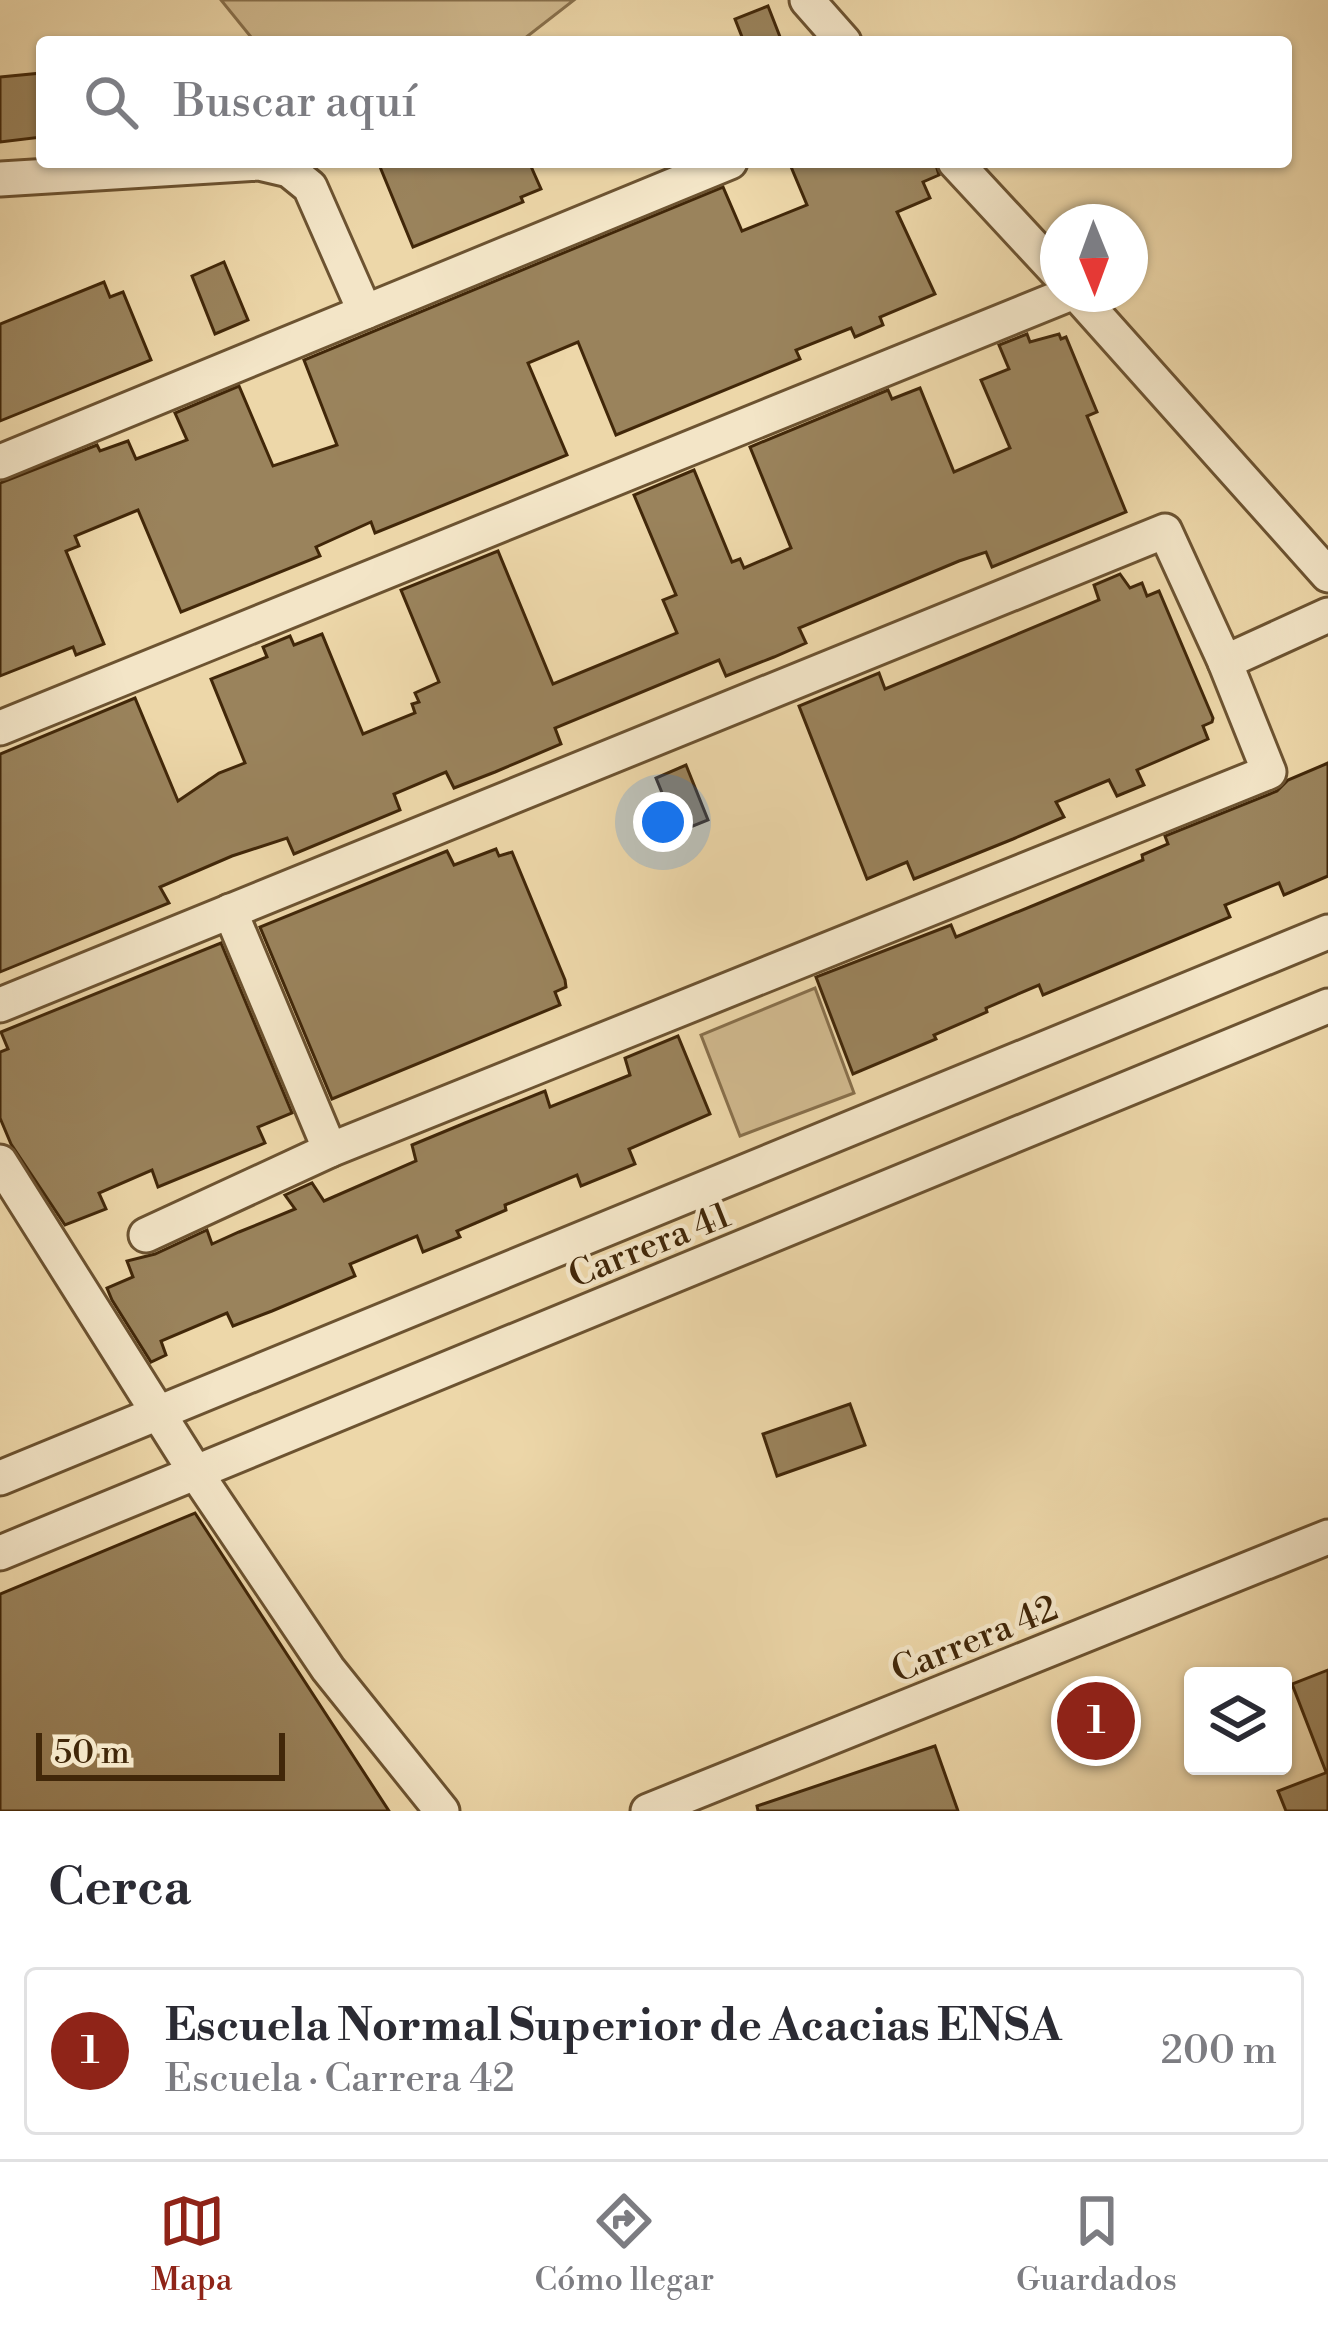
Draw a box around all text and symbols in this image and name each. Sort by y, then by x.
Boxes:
search box [36,36,1292,168]
icon: search [78,69,144,135]
text: Buscar aquí [174,74,416,131]
north arrow [1040,204,1148,312]
your location [633,792,693,852]
street label: Carrera 41 [562,1193,738,1299]
street label: Carrera 42 [885,1587,1065,1694]
map controls [1184,1667,1292,1775]
button: layers [1184,1667,1292,1775]
pin: 1 [1057,1676,1135,1766]
scale bar [36,1727,285,1780]
text: 50 m [54,1733,130,1774]
text: Cerca [48,1857,191,1921]
text: Escuela Normal Superior de Acacias ENSA [165,1998,1062,2055]
text: 1 [81,2027,99,2076]
text: 200 m [1161,2027,1277,2076]
text: Escuela · Carrera 42 [165,2055,515,2104]
tab: Mapa [151,2188,233,2301]
tab: Cómo llegar [534,2188,714,2301]
tab: Guardados [1016,2188,1177,2301]

